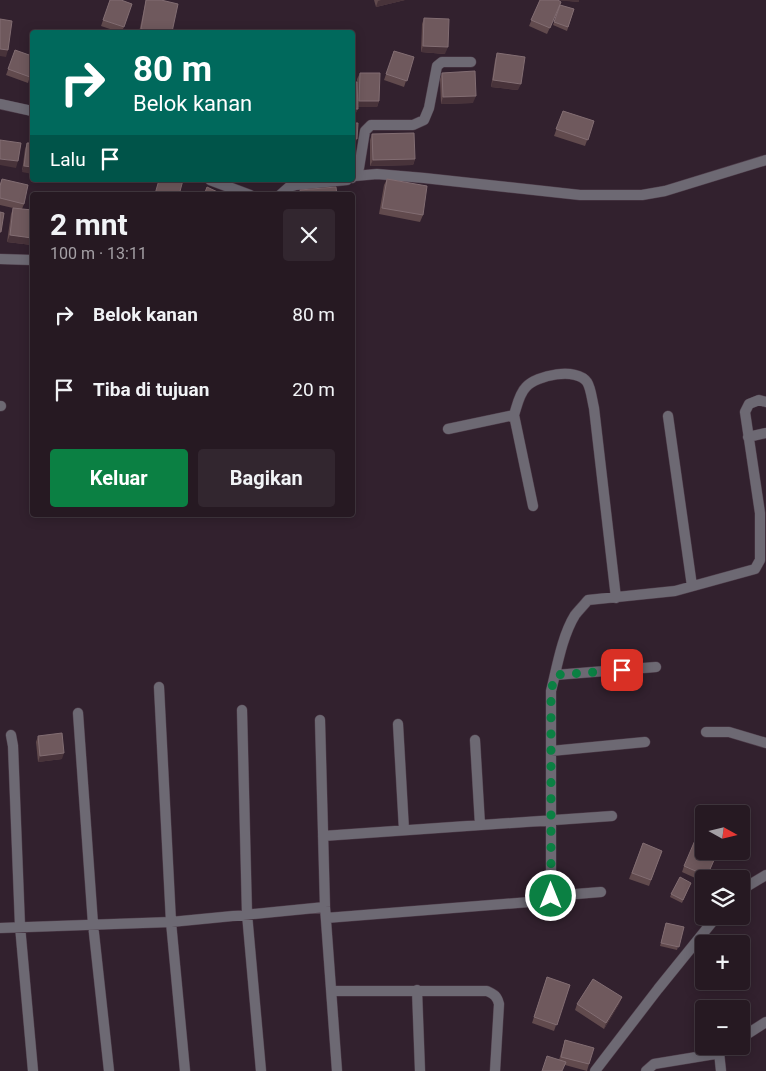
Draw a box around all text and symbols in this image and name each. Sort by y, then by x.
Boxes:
text: 80 m [133,49,212,90]
icon: right [50,50,115,115]
text: Belok kanan [133,91,252,116]
icon: arrive [96,145,124,173]
text: Lalu [50,148,86,171]
text: 2 mnt [50,207,128,242]
button: close [283,209,335,261]
text: 100 m · 13:11 [50,244,147,263]
icon: right [50,301,78,329]
text: Belok kanan [93,303,198,326]
text: 80 m [292,303,335,326]
icon: arrive [50,376,78,404]
text: Tiba di tujuan [93,378,209,401]
text: 20 m [292,378,335,401]
button: Keluar [50,449,188,507]
button: Bagikan [198,449,335,507]
pin [601,649,643,691]
icon: arrive [608,656,636,684]
north arrow [695,805,750,860]
map controls [695,805,750,1055]
position arrow [524,869,576,921]
button: layers [695,870,750,925]
button: + [695,935,750,990]
button: − [695,1000,750,1055]

